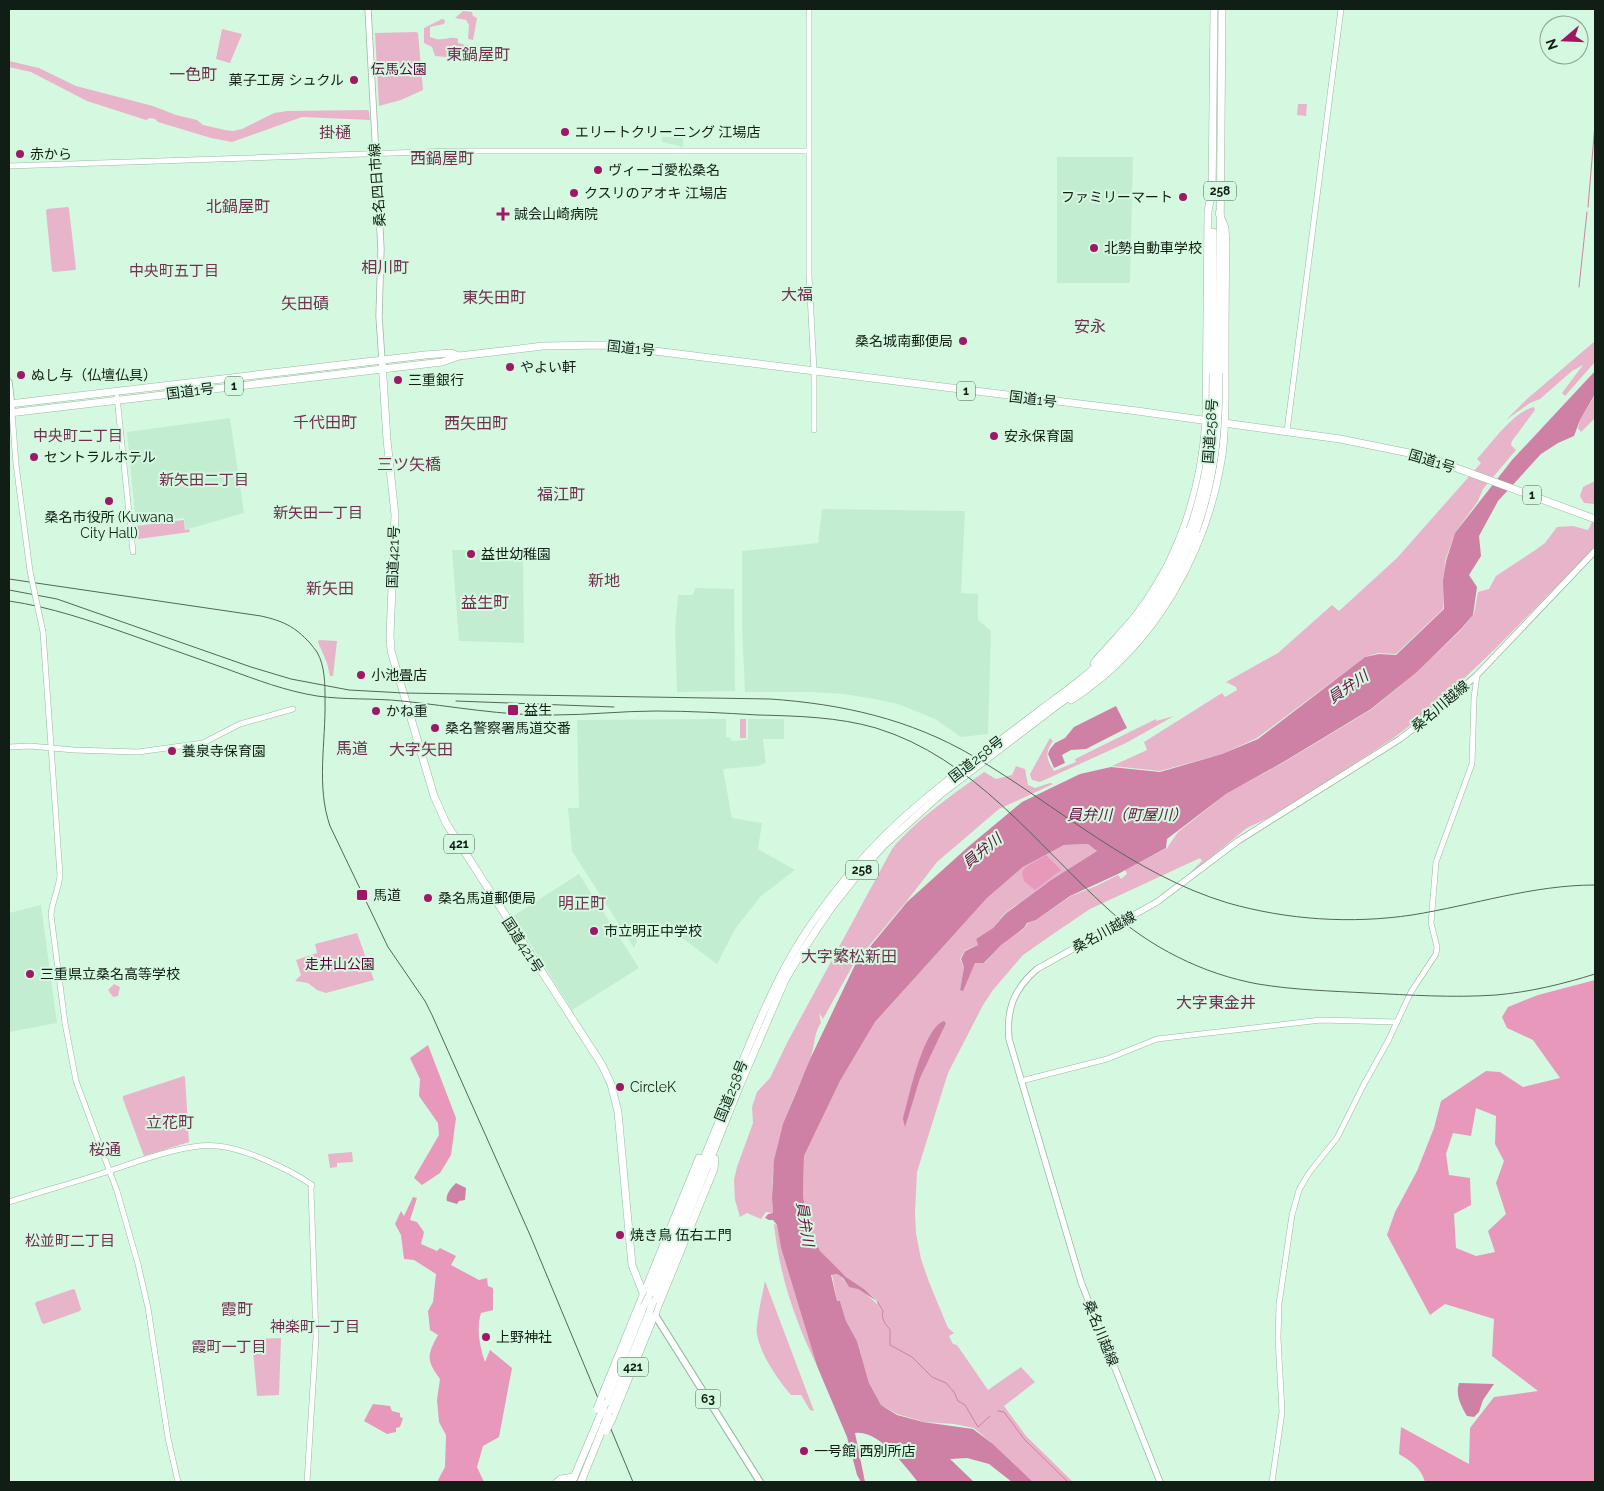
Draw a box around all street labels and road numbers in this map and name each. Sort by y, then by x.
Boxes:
street label: 桑名四日市線 [366,143,388,227]
road number: 258 [1204,182,1236,200]
street label: 国道1号 [606,338,656,358]
road number: 1 [225,376,243,396]
street label: 国道1号 [165,380,215,402]
road number: 1 [957,382,975,401]
street label: 国道1号 [1008,388,1058,410]
street label: 国道258号 [1200,398,1220,464]
street label: 国道1号 [1407,446,1457,476]
road number: 1 [1523,486,1541,504]
street label: 国道421号 [384,525,402,589]
street label: 桑名川越線 [1408,677,1472,735]
street label: 国道258号 [945,733,1007,785]
road number: 421 [444,834,474,854]
road number: 258 [846,860,878,880]
street label: 桑名川越線 [1070,908,1138,956]
street label: 国道421号 [499,914,547,976]
street label: 国道258号 [711,1058,751,1124]
street label: 桑名川越線 [1080,1298,1122,1368]
road number: 421 [618,1358,648,1376]
road number: 63 [696,1390,720,1408]

